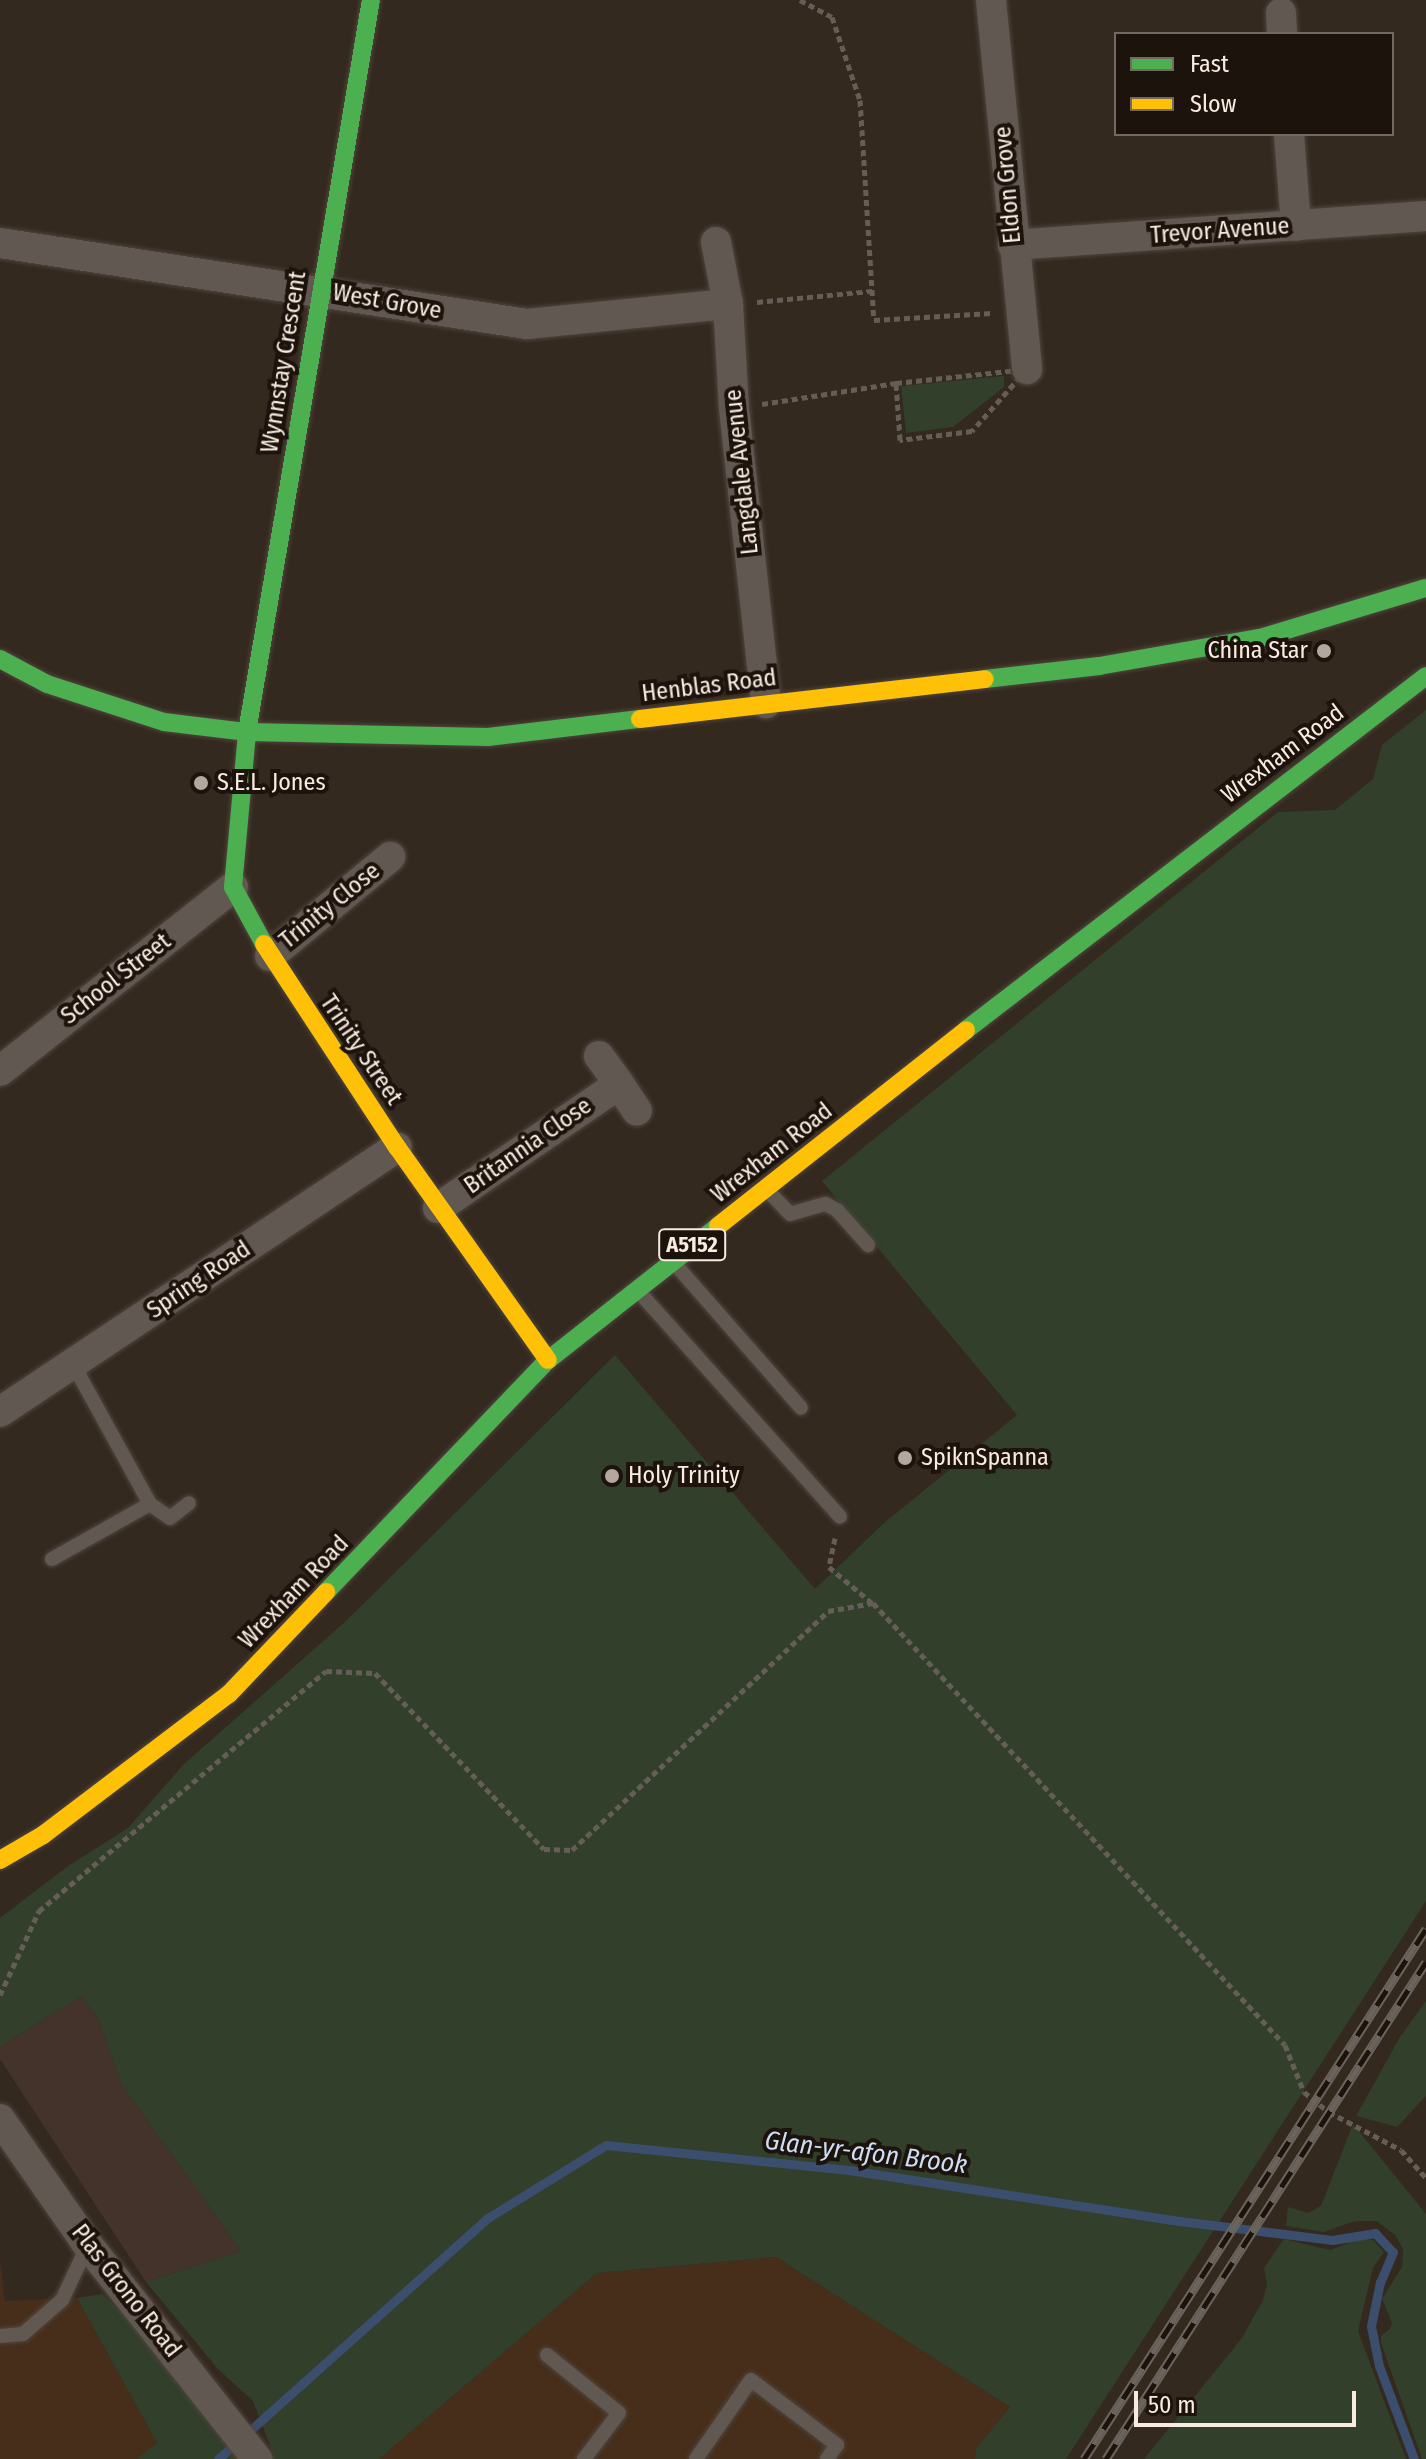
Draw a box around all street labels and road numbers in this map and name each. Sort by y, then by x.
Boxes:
street label: Eldon Grove [989,125,1027,245]
street label: Trevor Avenue [1150,212,1290,250]
street label: Wynnstay Crescent [255,269,313,455]
street label: West Grove [330,278,444,326]
street label: Langdale Avenue [719,388,765,556]
street label: Henblas Road [640,663,778,709]
street label: Wrexham Road [1216,699,1350,809]
street label: Trinity Close [274,857,386,955]
street label: School Street [55,927,177,1031]
street label: Trinity Street [314,989,408,1111]
street label: Britannia Close [459,1092,597,1200]
street label: Wrexham Road [706,1097,838,1209]
road number: A5152 [658,1227,726,1263]
street label: Spring Road [142,1235,256,1325]
street label: Wrexham Road [233,1529,355,1655]
street label: Plas Grono Road [65,2219,187,2363]

